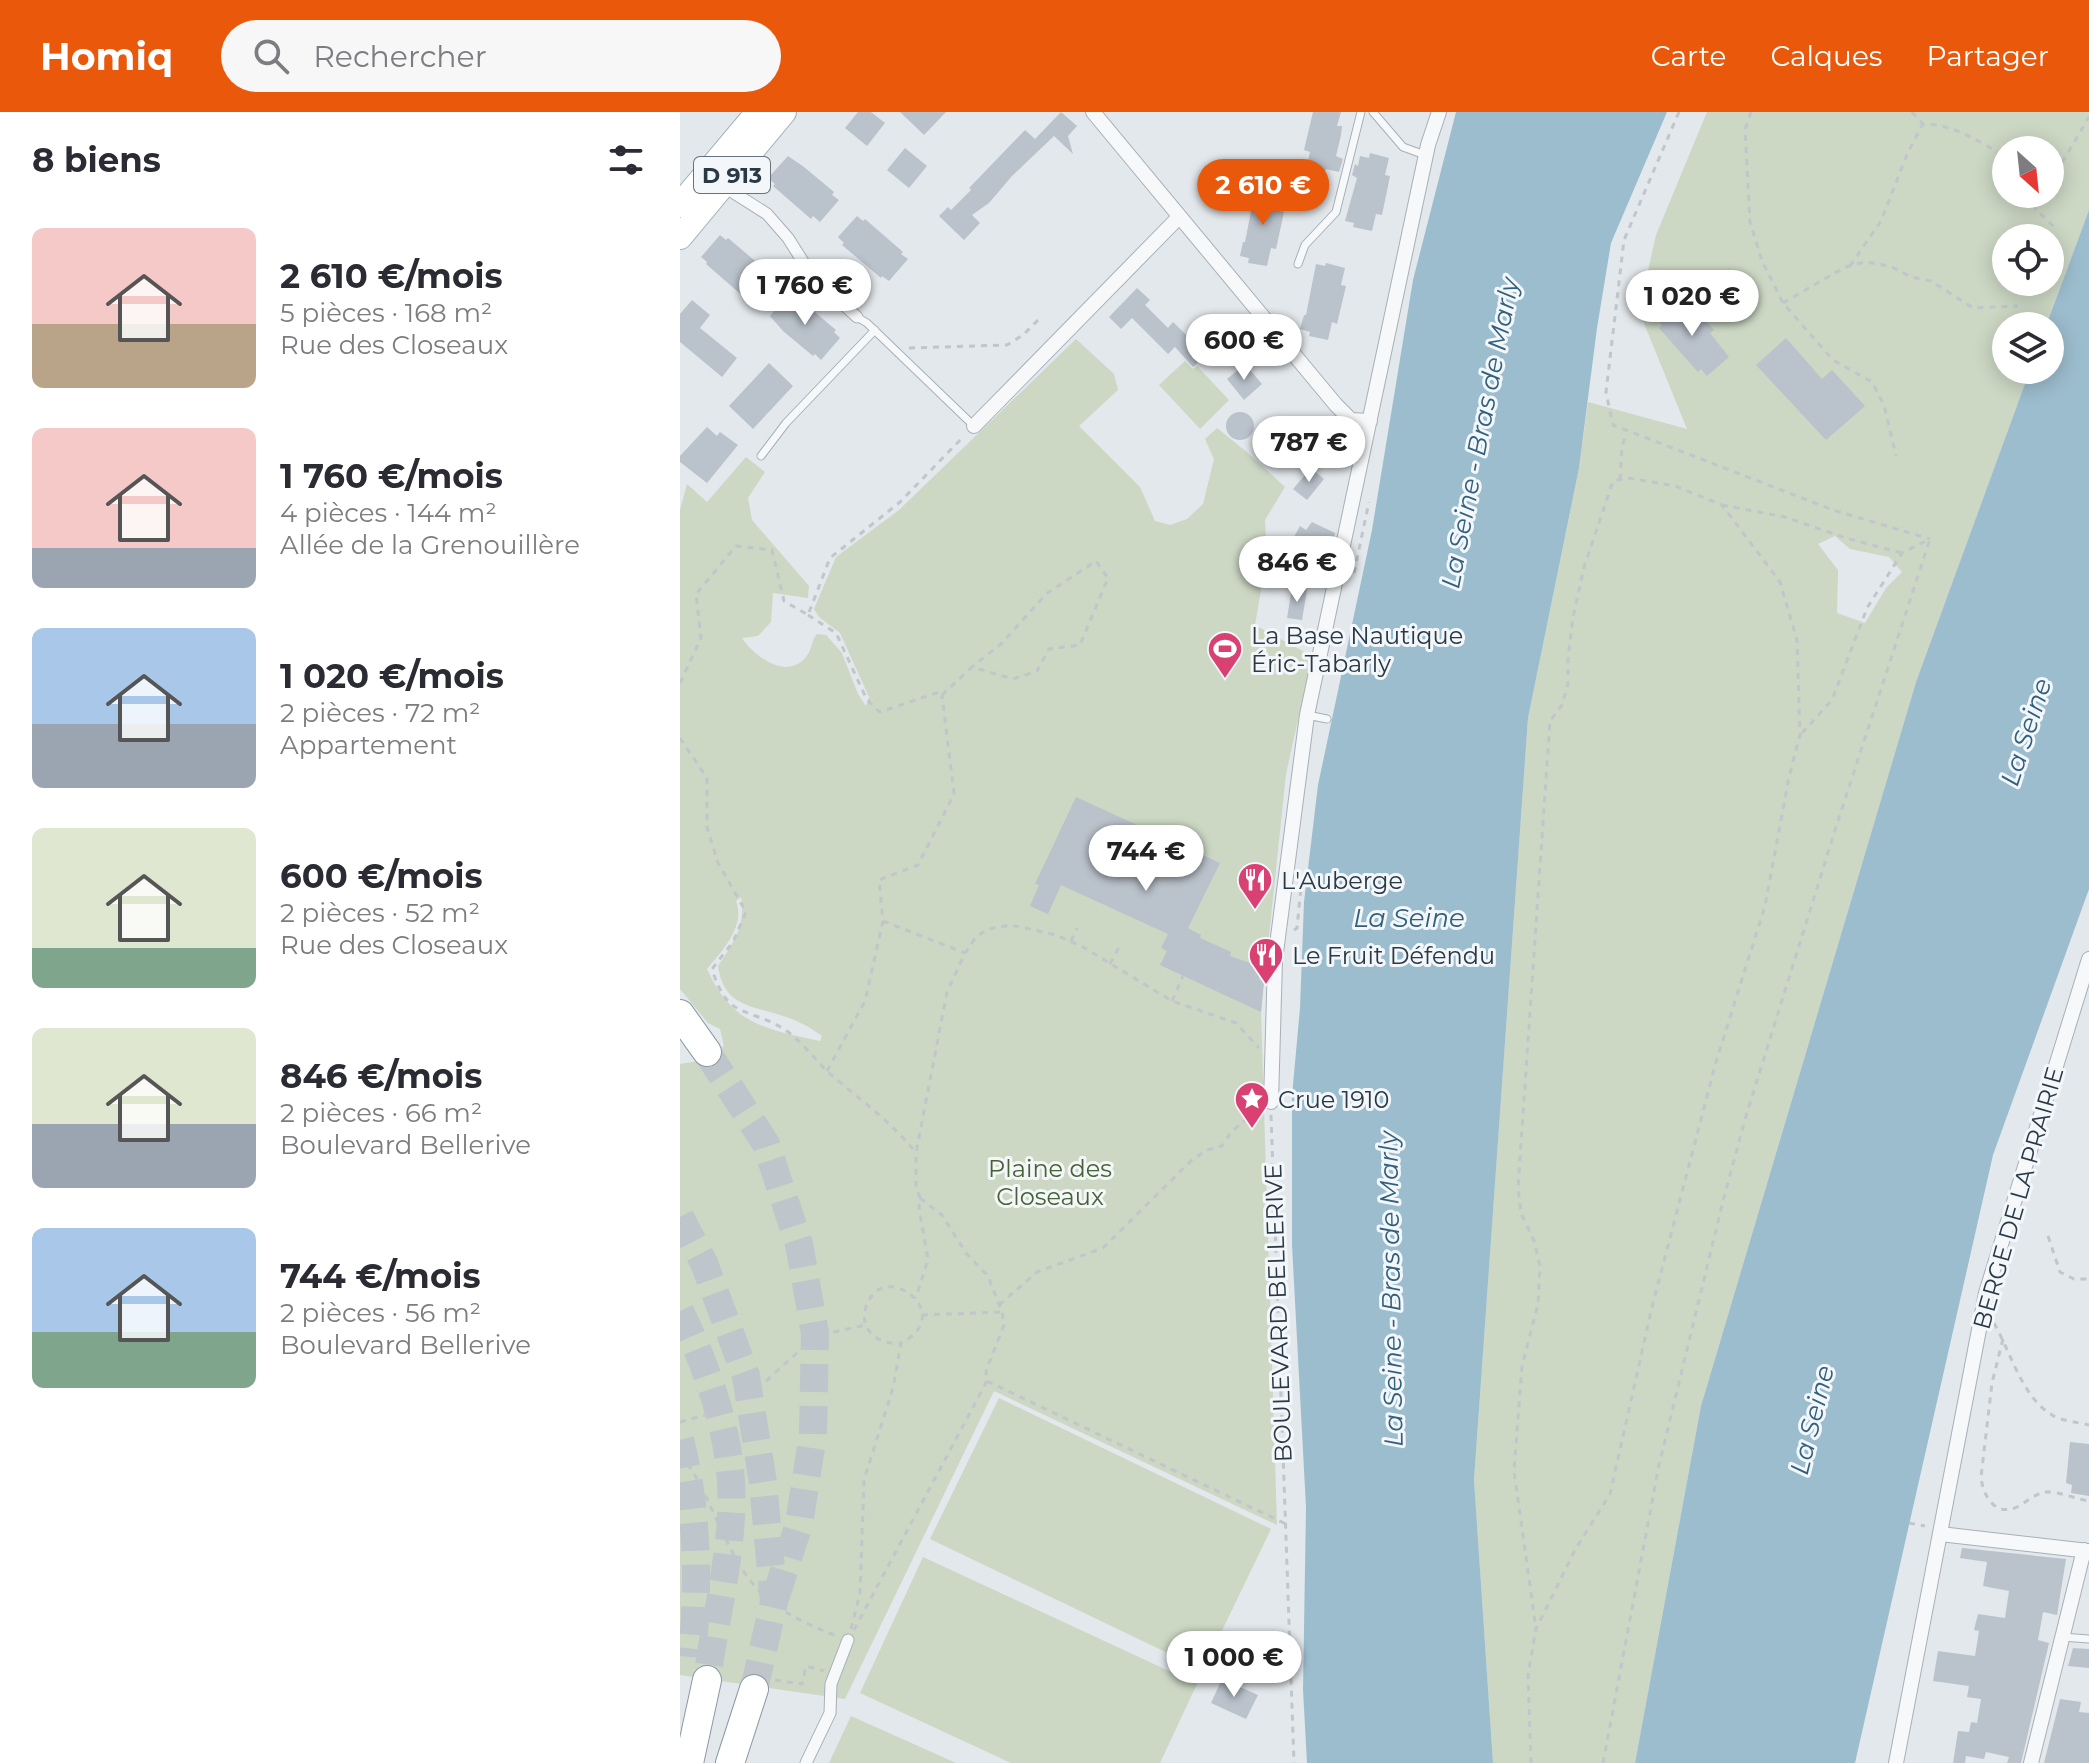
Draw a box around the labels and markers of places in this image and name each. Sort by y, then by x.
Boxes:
pin: 2 610 € [1189,159,1337,227]
pin: 1 760 € [731,259,879,327]
pin: 1 020 € [1618,270,1766,338]
pin: 600 € [1188,314,1300,382]
pin: 787 € [1253,416,1365,484]
pin: 846 € [1241,536,1353,604]
place label: La Base Nautique Éric-Tabarly [1251,621,1463,678]
sports icon: La Base Nautique Éric-Tabarly [1206,630,1244,680]
pin: 744 € [1090,825,1202,893]
restaurant icon: L'Auberge [1236,861,1274,911]
place label: L'Auberge [1281,866,1403,895]
restaurant icon: Le Fruit Défendu [1247,936,1285,986]
place label: Le Fruit Défendu [1292,941,1495,970]
place icon: Crue 1910 [1233,1080,1271,1130]
place label: Crue 1910 [1278,1085,1389,1114]
pin: 1 000 € [1160,1631,1308,1699]

